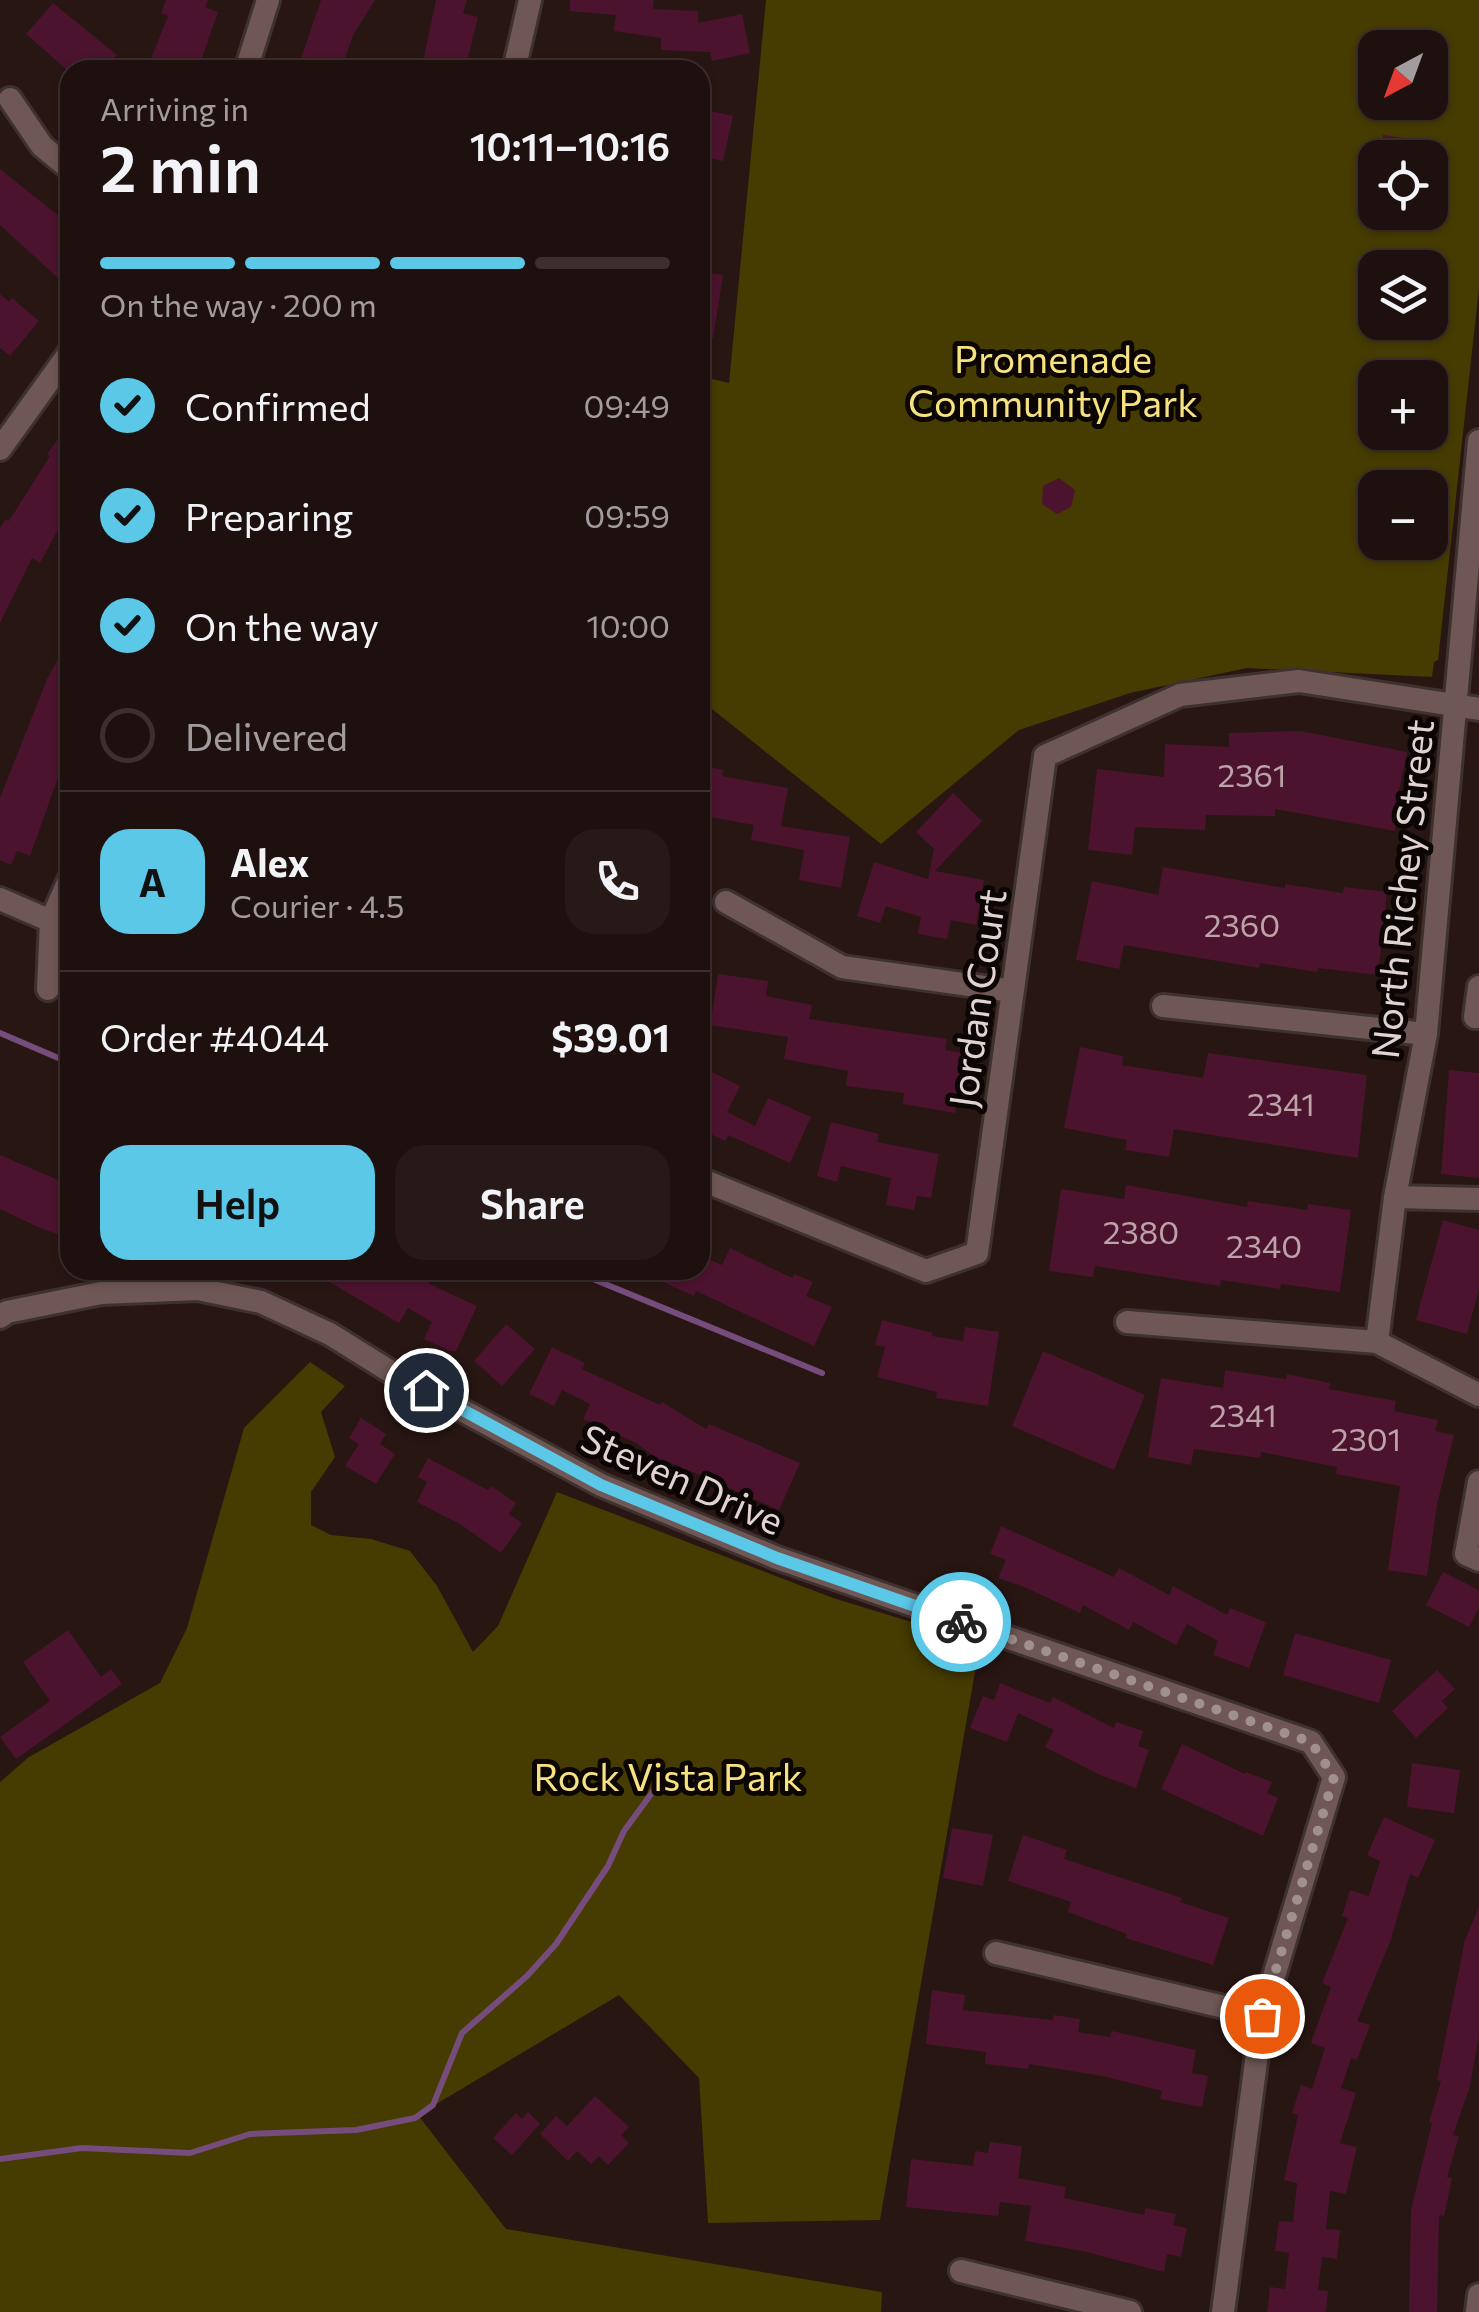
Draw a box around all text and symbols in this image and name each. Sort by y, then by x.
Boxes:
north arrow [1358,30,1448,120]
map controls [1358,30,1448,560]
text: Arriving in [100,88,249,128]
text: 10:11–10:16 [470,122,670,169]
text: 2 min [100,126,261,205]
button: locate [1358,140,1448,230]
button: layers [1358,250,1448,340]
text: On the way · 200 m [100,284,377,324]
park label: Promenade Community Park [908,334,1198,425]
button: + [1358,360,1448,450]
icon: check [100,378,155,433]
text: Confirmed [185,382,371,429]
text: 09:49 [584,385,670,425]
button: − [1358,470,1448,560]
icon: check [100,488,155,543]
text: Preparing [185,492,353,539]
text: 09:59 [584,495,670,535]
icon: check [100,598,155,653]
text: On the way [185,602,379,649]
text: 10:00 [586,605,670,645]
text: Delivered [185,712,348,759]
street label: North Richey Street [1360,717,1442,1061]
house number: 2361 [1217,754,1287,794]
button: phone [565,829,670,934]
text: Alex [230,838,309,885]
text: A [139,858,166,905]
text: Courier · 4.5 [230,885,404,925]
street label: Jordan Court [937,886,1015,1110]
house number: 2360 [1204,904,1280,944]
text: Order #4044 [100,1013,329,1060]
text: $39.01 [551,1013,670,1060]
house number: 2341 [1247,1083,1315,1123]
button: Help [100,1145,375,1260]
button: Share [395,1145,670,1260]
house number: 2380 [1103,1211,1179,1251]
house number: 2340 [1226,1225,1302,1265]
pin [384,1348,469,1433]
icon: home [399,1363,454,1418]
house number: 2341 [1209,1394,1277,1434]
street label: Steven Drive [575,1413,791,1543]
house number: 2301 [1331,1418,1401,1458]
courier [911,1572,1011,1672]
icon: bike [934,1595,989,1650]
park label: Rock Vista Park [534,1752,802,1799]
pin [1220,1974,1305,2059]
icon: bag [1235,1989,1290,2044]

